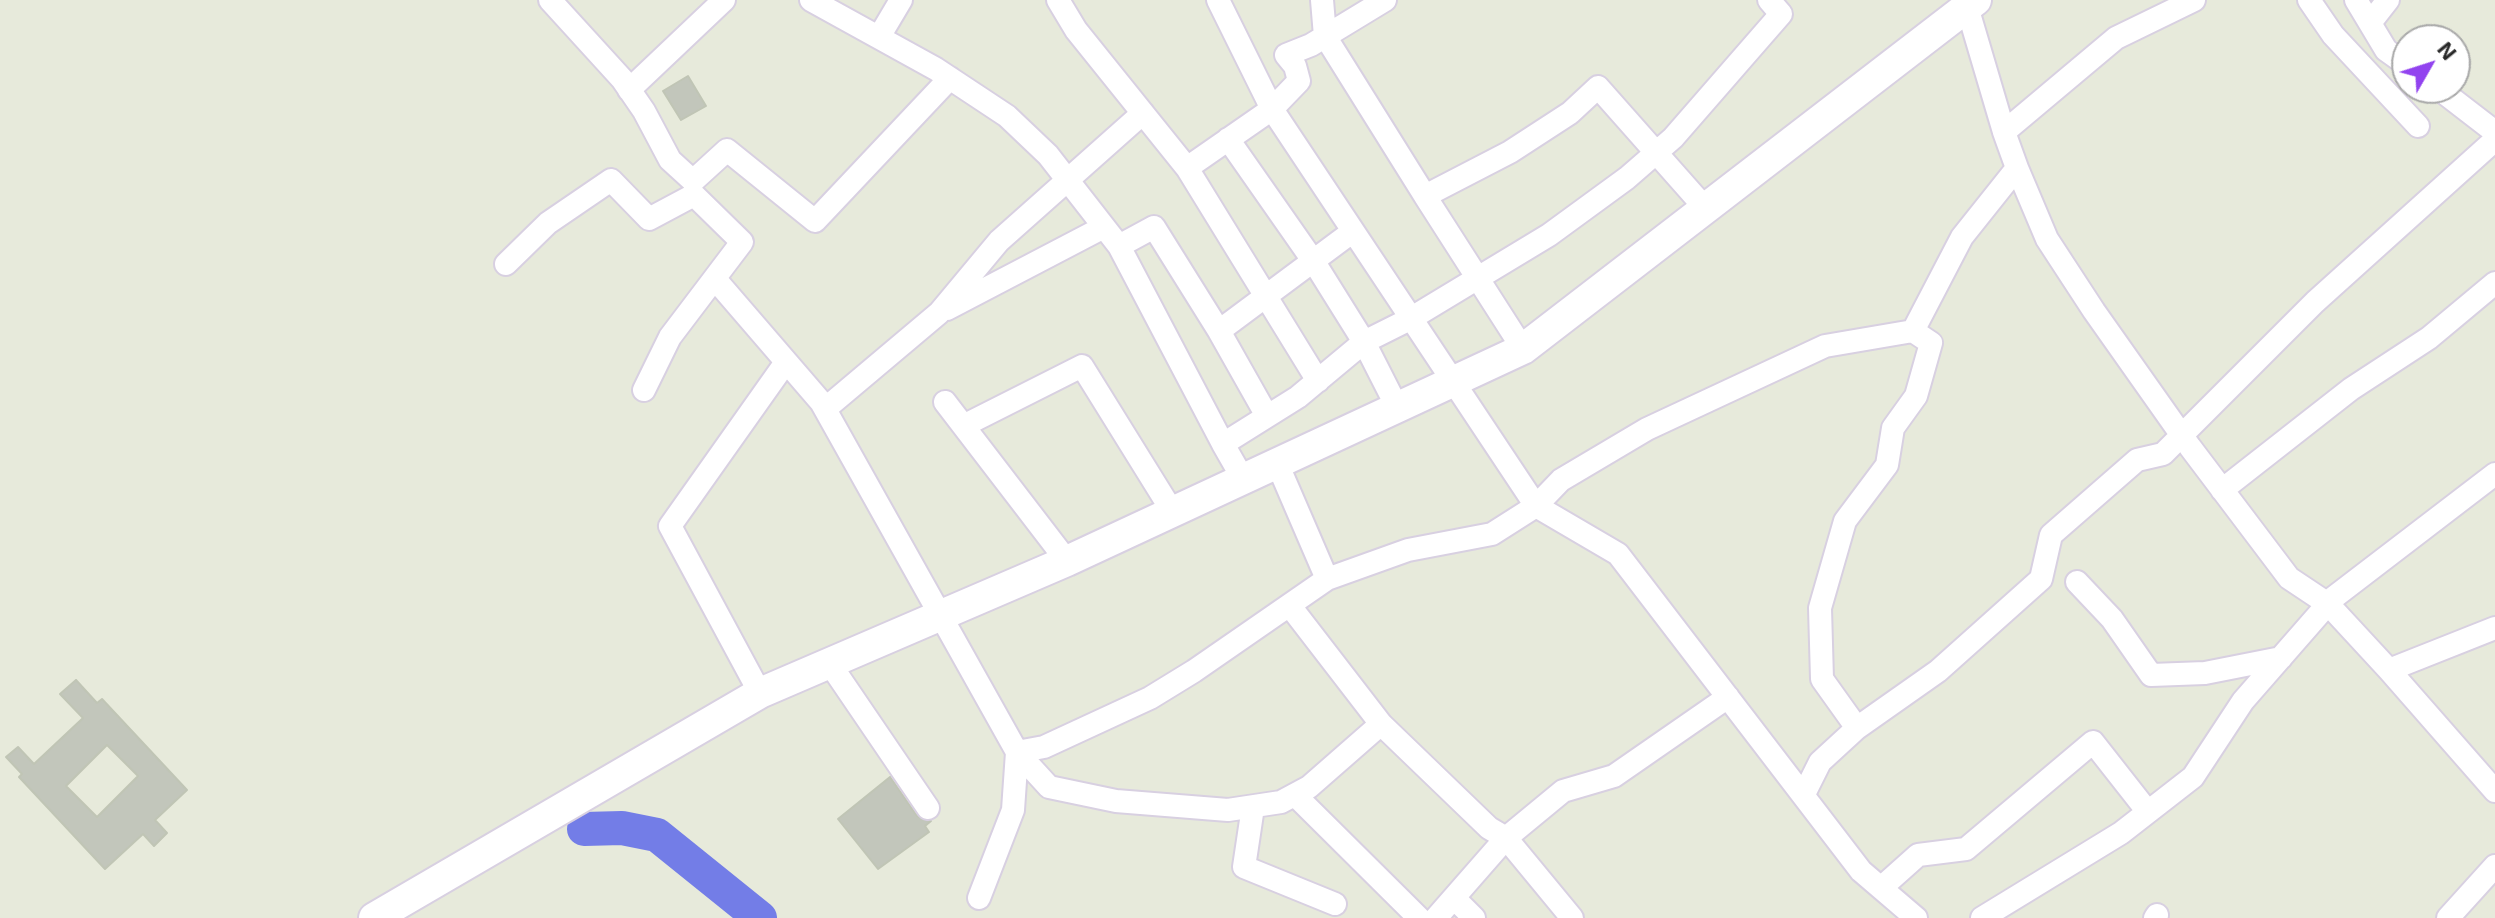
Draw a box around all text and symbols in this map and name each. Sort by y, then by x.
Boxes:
north arrow [2391,24,2471,104]
text: N [2433,36,2463,65]

